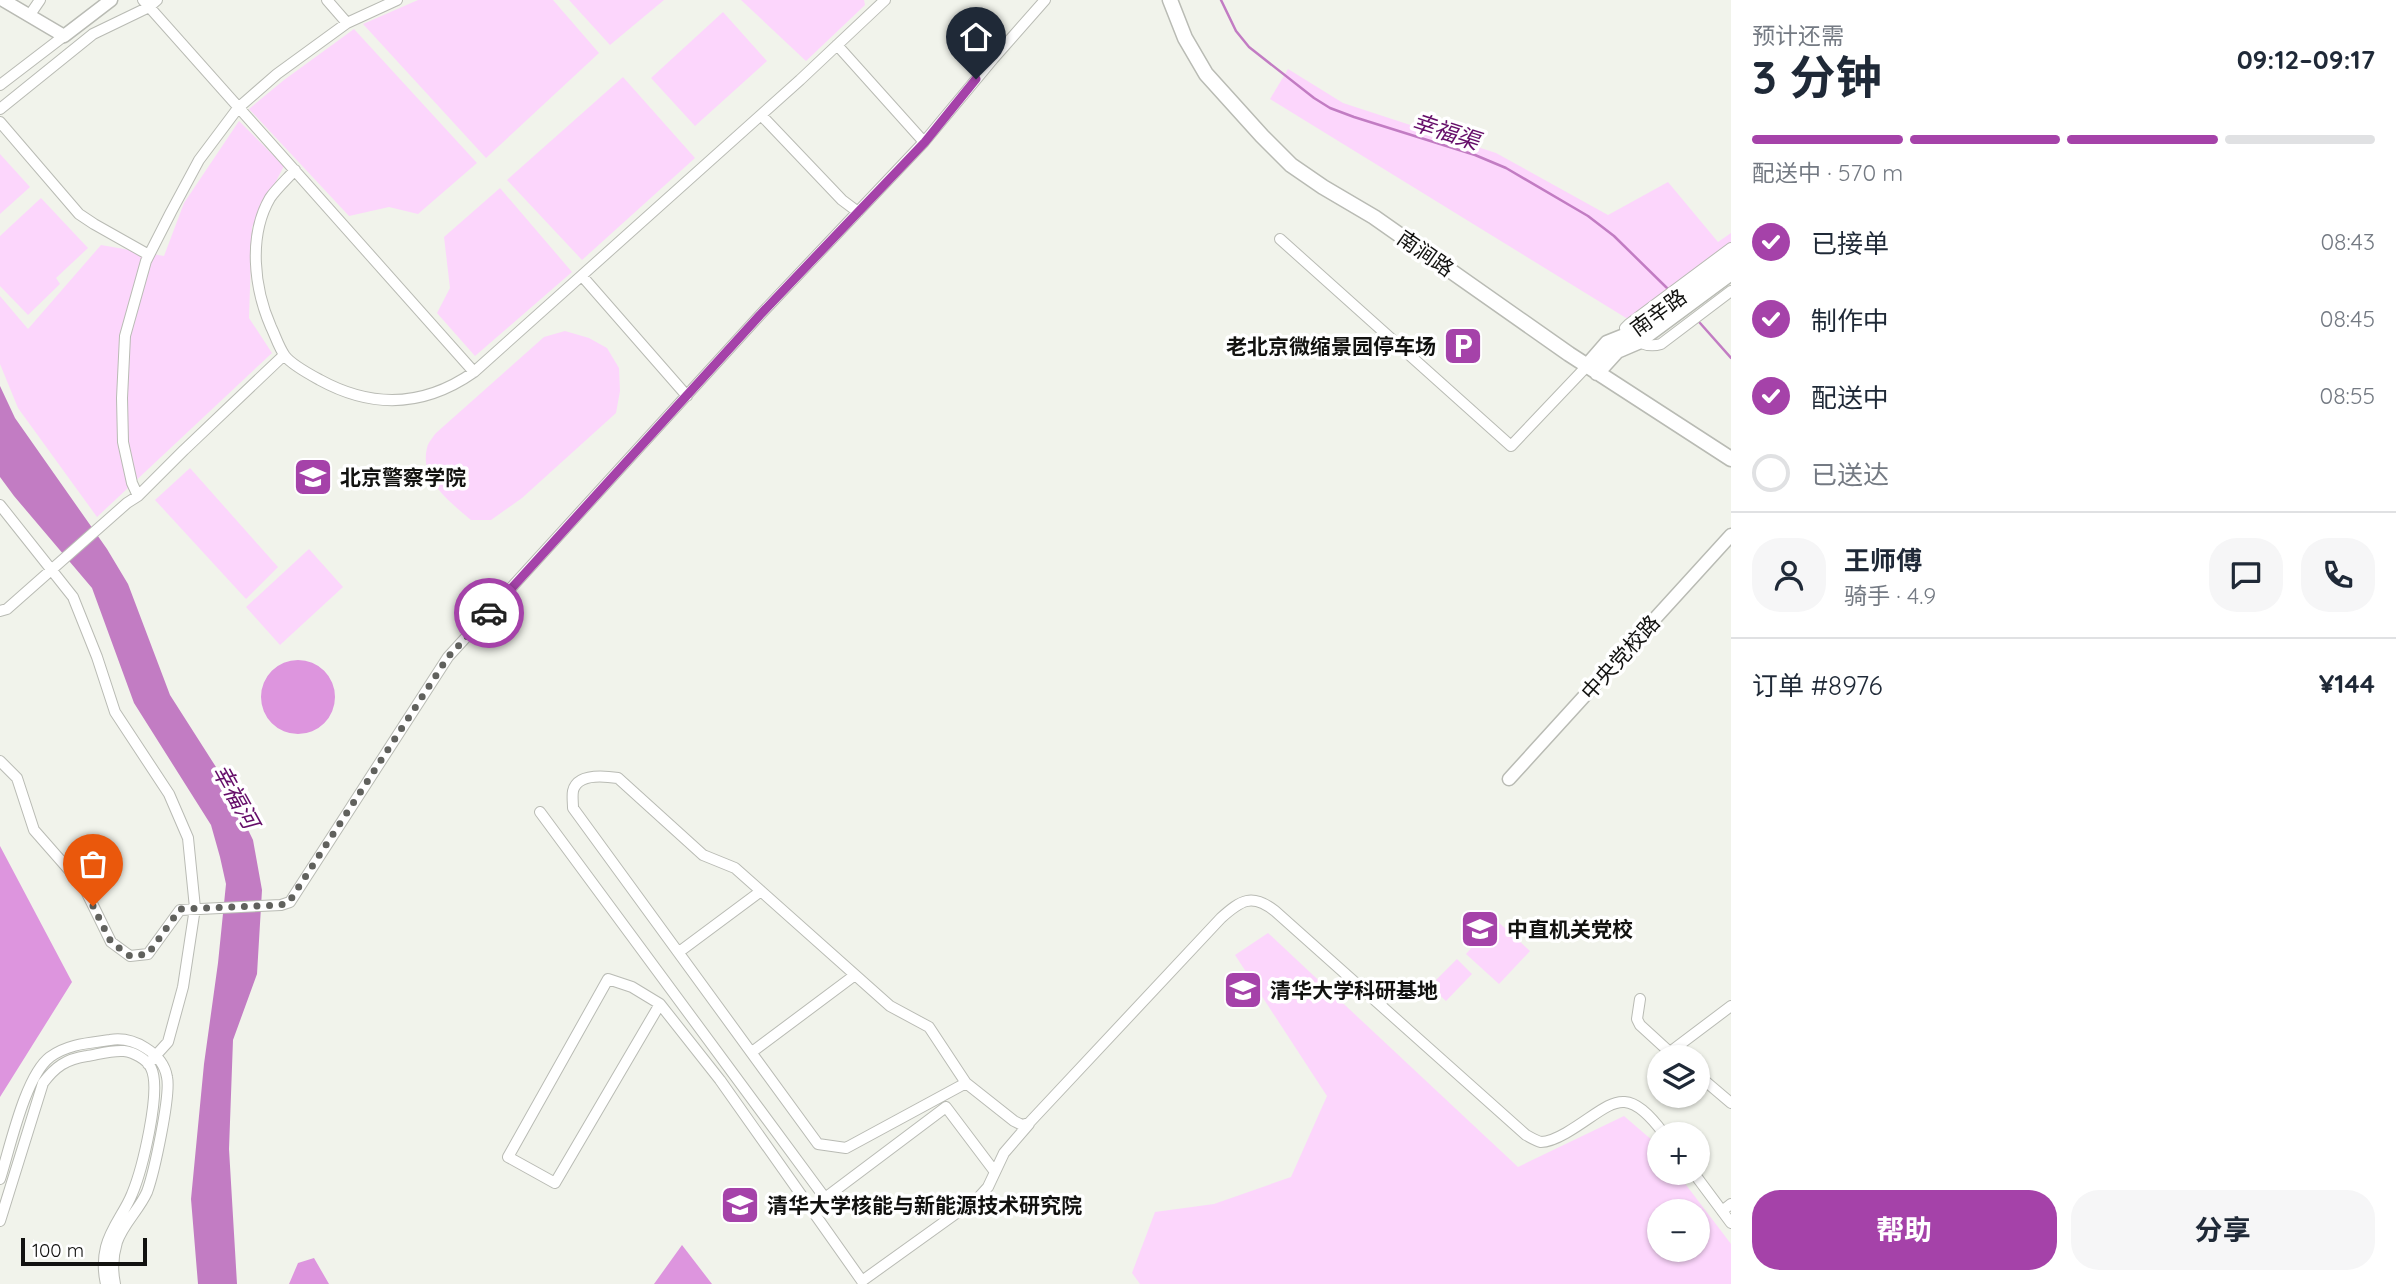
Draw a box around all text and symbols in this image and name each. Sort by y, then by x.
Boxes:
pin [946,7,1006,79]
icon: home [957,18,995,56]
text: 预计还需 [1752,21,1844,50]
text: 09:12–09:17 [2237,43,2375,76]
text: 3 分钟 [1752,48,1882,106]
water label: 幸福渠 [1409,107,1486,156]
text: 配送中 · 570 m [1752,158,1903,187]
icon: check [1752,223,1790,261]
street label: 南涧路 [1393,224,1459,282]
text: 已接单 [1811,227,1889,260]
text: 08:43 [2320,227,2375,256]
street label: 南辛路 [1625,283,1691,341]
icon: check [1752,300,1790,338]
text: 制作中 [1811,304,1889,337]
text: 08:45 [2320,304,2375,333]
parking icon: 老北京微缩景园停车场 [1442,325,1484,367]
place label: 老北京微缩景园停车场 [1226,333,1436,359]
icon: check [1752,377,1790,415]
text: 配送中 [1811,381,1889,414]
text: 08:55 [2320,381,2375,410]
school or university icon: 北京警察学院 [292,456,334,498]
text: 已送达 [1811,458,1889,491]
place label: 北京警察学院 [340,464,466,490]
button: person [1752,538,1826,612]
button: chat [2209,538,2283,612]
button: phone [2301,538,2375,612]
text: 王师傅 [1844,544,1922,577]
courier [454,578,524,648]
text: 骑手 · 4.9 [1844,581,1936,610]
icon: car [470,594,508,632]
street label: 中央党校路 [1575,609,1665,705]
text: ¥144 [2319,667,2375,700]
text: 订单 #8976 [1752,669,1882,702]
water label: 幸福河 [207,759,267,837]
pin [63,834,123,906]
icon: bag [74,845,112,883]
school or university icon: 中直机关党校 [1459,908,1501,950]
place label: 中直机关党校 [1507,916,1633,942]
school or university icon: 清华大学科研基地 [1222,969,1264,1011]
place label: 清华大学科研基地 [1270,977,1438,1003]
map controls [1647,1045,1710,1262]
button: layers [1647,1045,1710,1108]
button: + [1647,1122,1710,1185]
school or university icon: 清华大学核能与新能源技术研究院 [719,1184,761,1226]
button: 帮助 [1752,1190,2057,1270]
button: 分享 [2071,1190,2375,1270]
place label: 清华大学核能与新能源技术研究院 [767,1192,1082,1218]
button: − [1647,1199,1710,1262]
scale bar [21,1235,147,1267]
text: 100 m [32,1238,84,1262]

